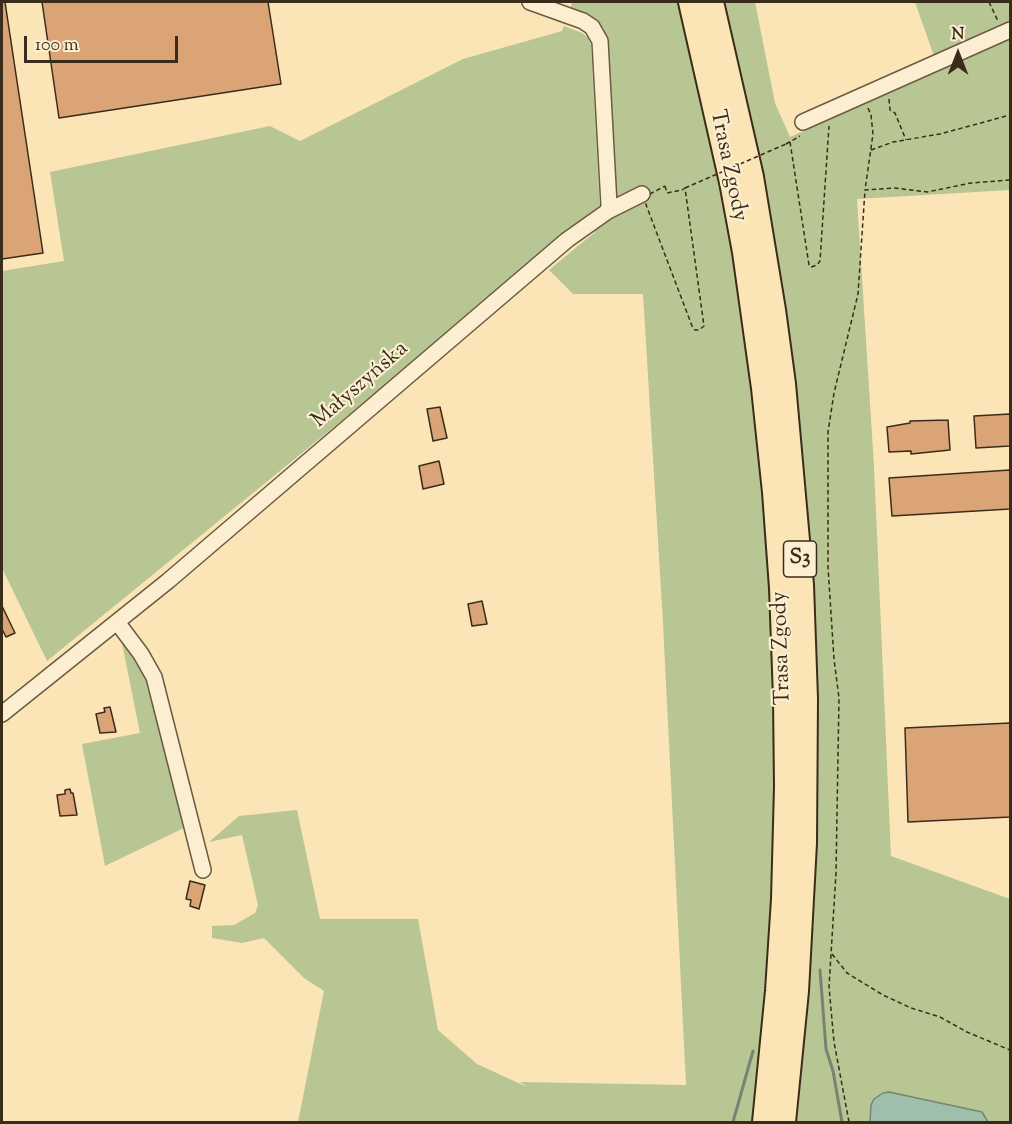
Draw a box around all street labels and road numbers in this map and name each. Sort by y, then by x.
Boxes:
street label: Trasa Zgody [702,108,752,224]
street label: Małyszyńska [307,337,415,435]
road number: S3 [784,541,816,577]
street label: Trasa Zgody [768,591,798,705]

